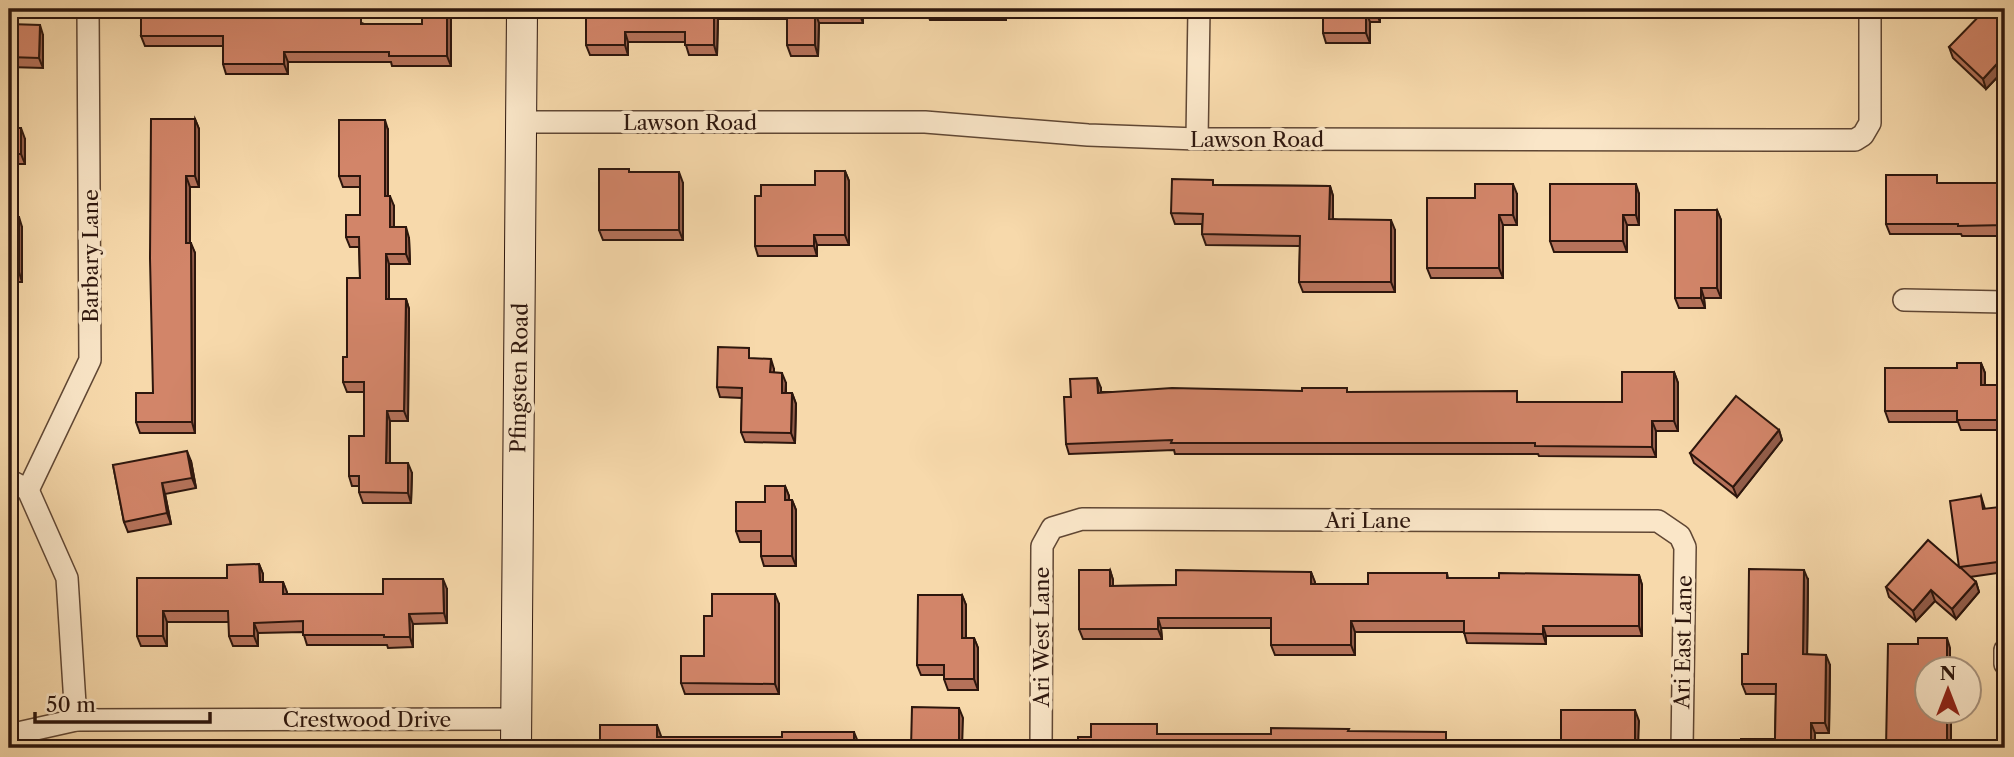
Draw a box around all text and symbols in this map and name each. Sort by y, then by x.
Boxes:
street label: Lawson Road [623,110,757,135]
street label: Lawson Road [1190,127,1324,152]
street label: Barbary Lane [78,189,103,323]
street label: Pfingsten Road [505,302,533,453]
street label: Ari Lane [1324,508,1411,533]
street label: Ari West Lane [1029,567,1054,708]
street label: Ari East Lane [1669,575,1697,710]
north arrow [1912,656,1982,726]
text: N [1940,662,1956,685]
scale bar [35,680,210,724]
text: 50 m [46,692,96,717]
street label: Crestwood Drive [283,707,451,732]

